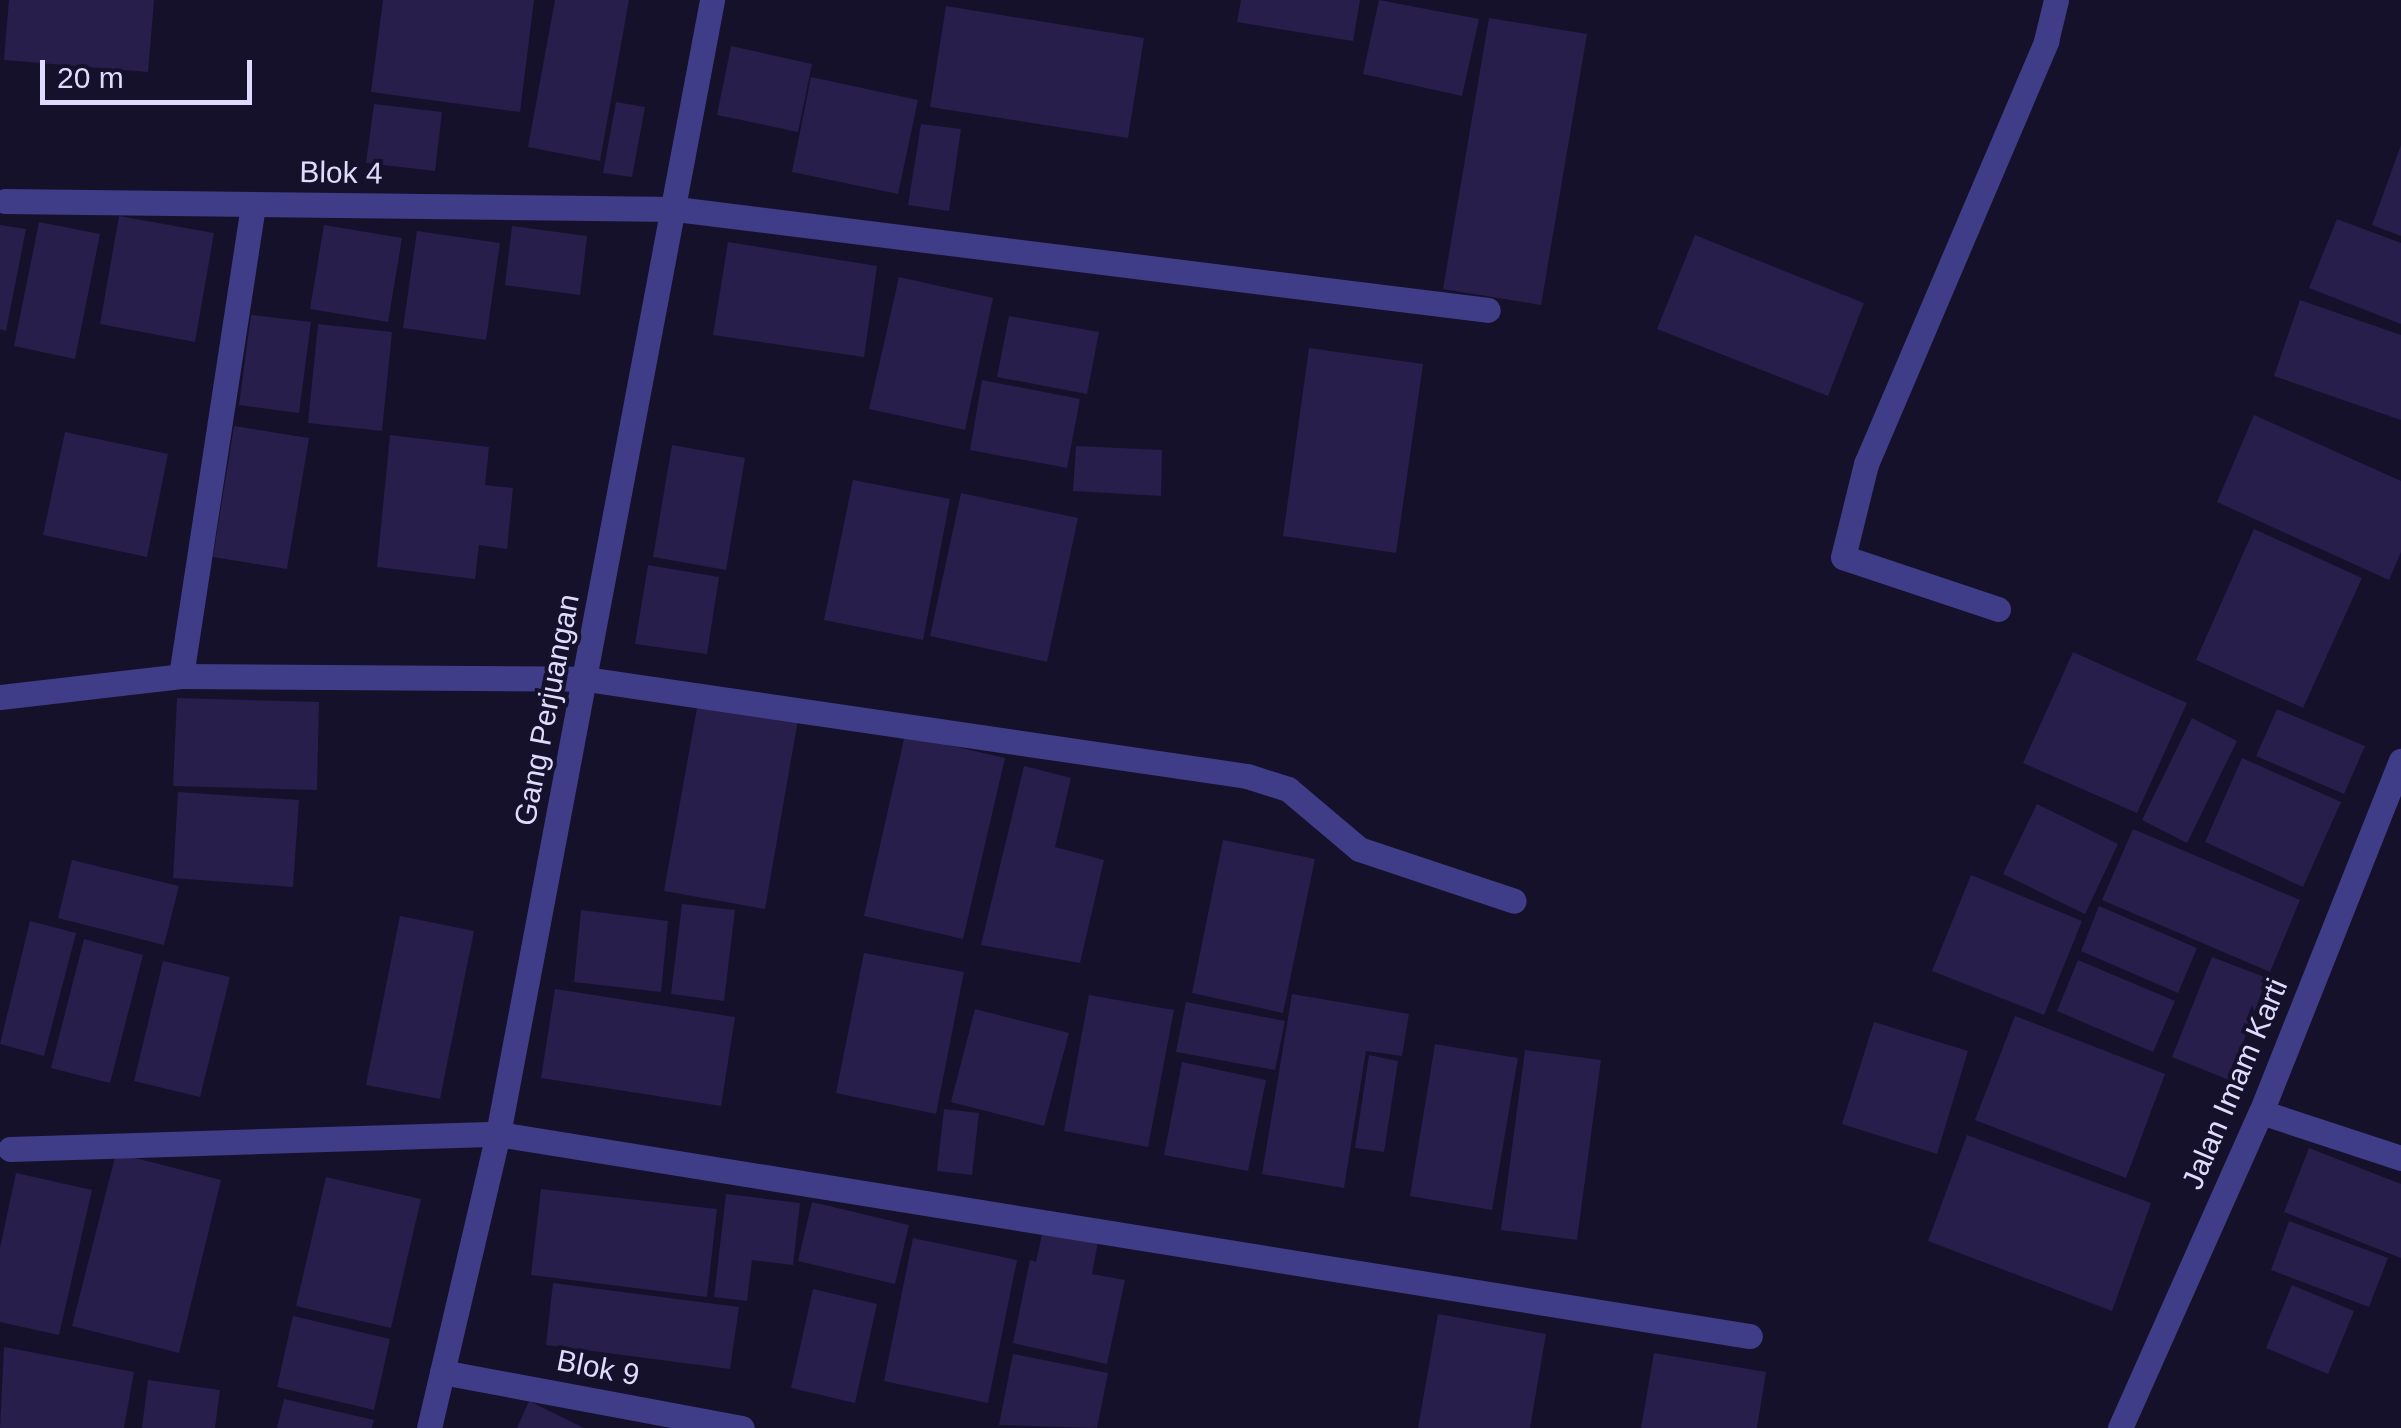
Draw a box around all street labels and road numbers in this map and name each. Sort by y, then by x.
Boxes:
street label: Blok 4 [299,154,383,192]
street label: Gang Perjuangan [507,591,587,829]
street label: Jalan Imam Karti [2174,973,2296,1195]
street label: Blok 9 [554,1342,642,1394]

